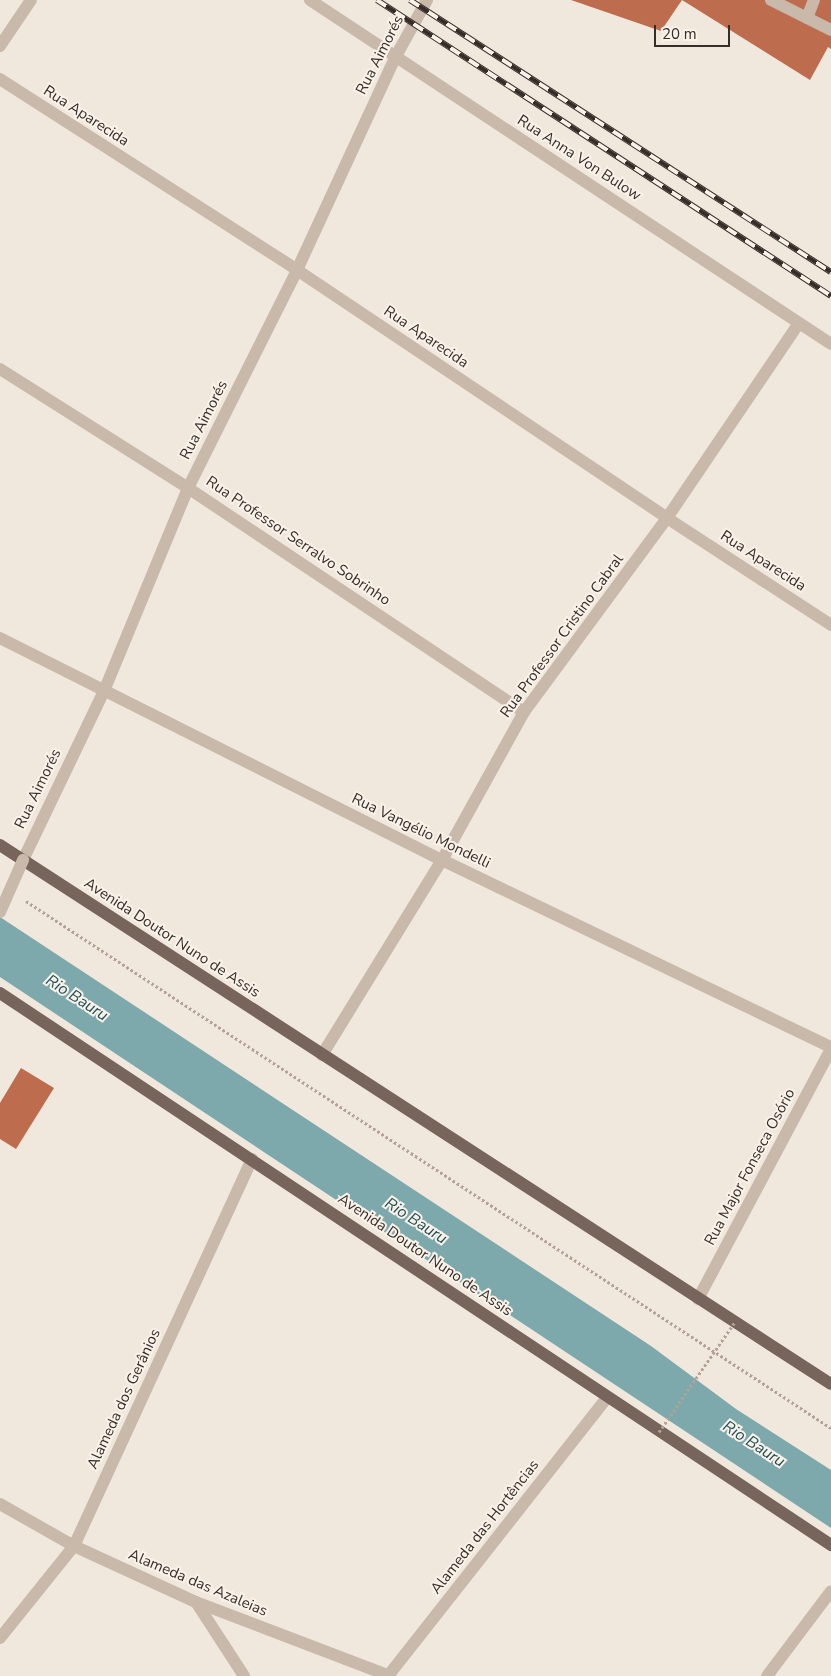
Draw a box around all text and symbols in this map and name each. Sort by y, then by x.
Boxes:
street label: Rua Aimorés [352,12,408,98]
scale bar [656,15,732,47]
text: 20 m [662,24,697,44]
street label: Rua Aparecida [40,82,132,150]
street label: Rua Anna Von Bulow [514,111,644,205]
street label: Rua Aparecida [380,302,472,372]
street label: Rua Aimorés [176,377,232,463]
street label: Rua Professor Serralvo Sobrinho [202,472,394,610]
street label: Rua Aparecida [717,527,809,595]
street label: Rua Professor Cristino Cabral [497,551,627,721]
street label: Rua Aimorés [11,746,65,832]
street label: Rua Vangélio Mondelli [349,790,493,872]
street label: Avenida Doutor Nuno de Assis [81,874,263,1002]
water label: Rio Bauru [42,971,112,1025]
street label: Rua Major Fonseca Osório [701,1085,799,1249]
street label: Avenida Doutor Nuno de Assis [335,1190,515,1320]
water label: Rio Bauru [381,1194,451,1248]
street label: Alameda dos Gerânios [84,1326,164,1472]
water label: Rio Bauru [719,1417,789,1471]
street label: Alameda das Hortências [427,1456,543,1598]
street label: Alameda das Azaleias [126,1546,270,1620]

